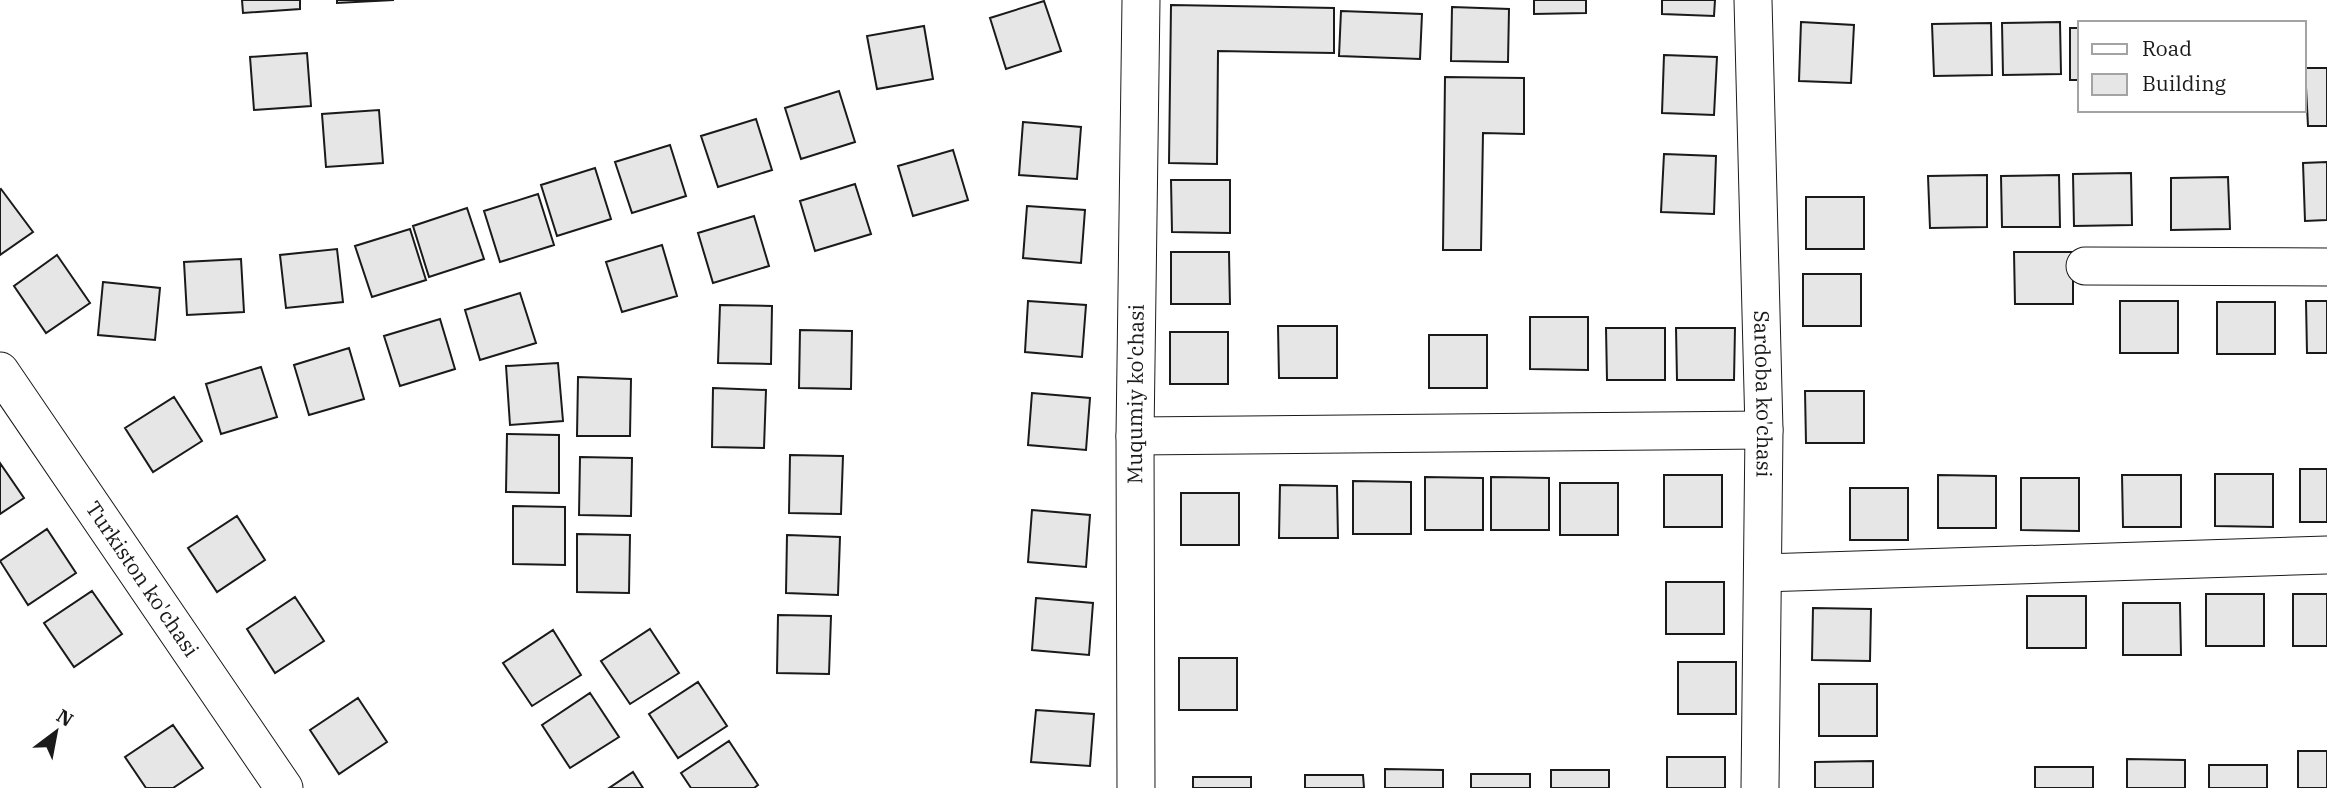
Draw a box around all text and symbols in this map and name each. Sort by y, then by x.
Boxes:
legend [2078,21,2306,112]
text: Road [2142,34,2192,62]
text: Building [2142,69,2227,97]
street label: Muqumiy ko'chasi [1120,304,1150,484]
street label: Sardoba ko'chasi [1748,310,1779,478]
street label: Turkiston ko'chasi [80,495,206,662]
north arrow [21,697,91,767]
text: N [52,703,78,732]

